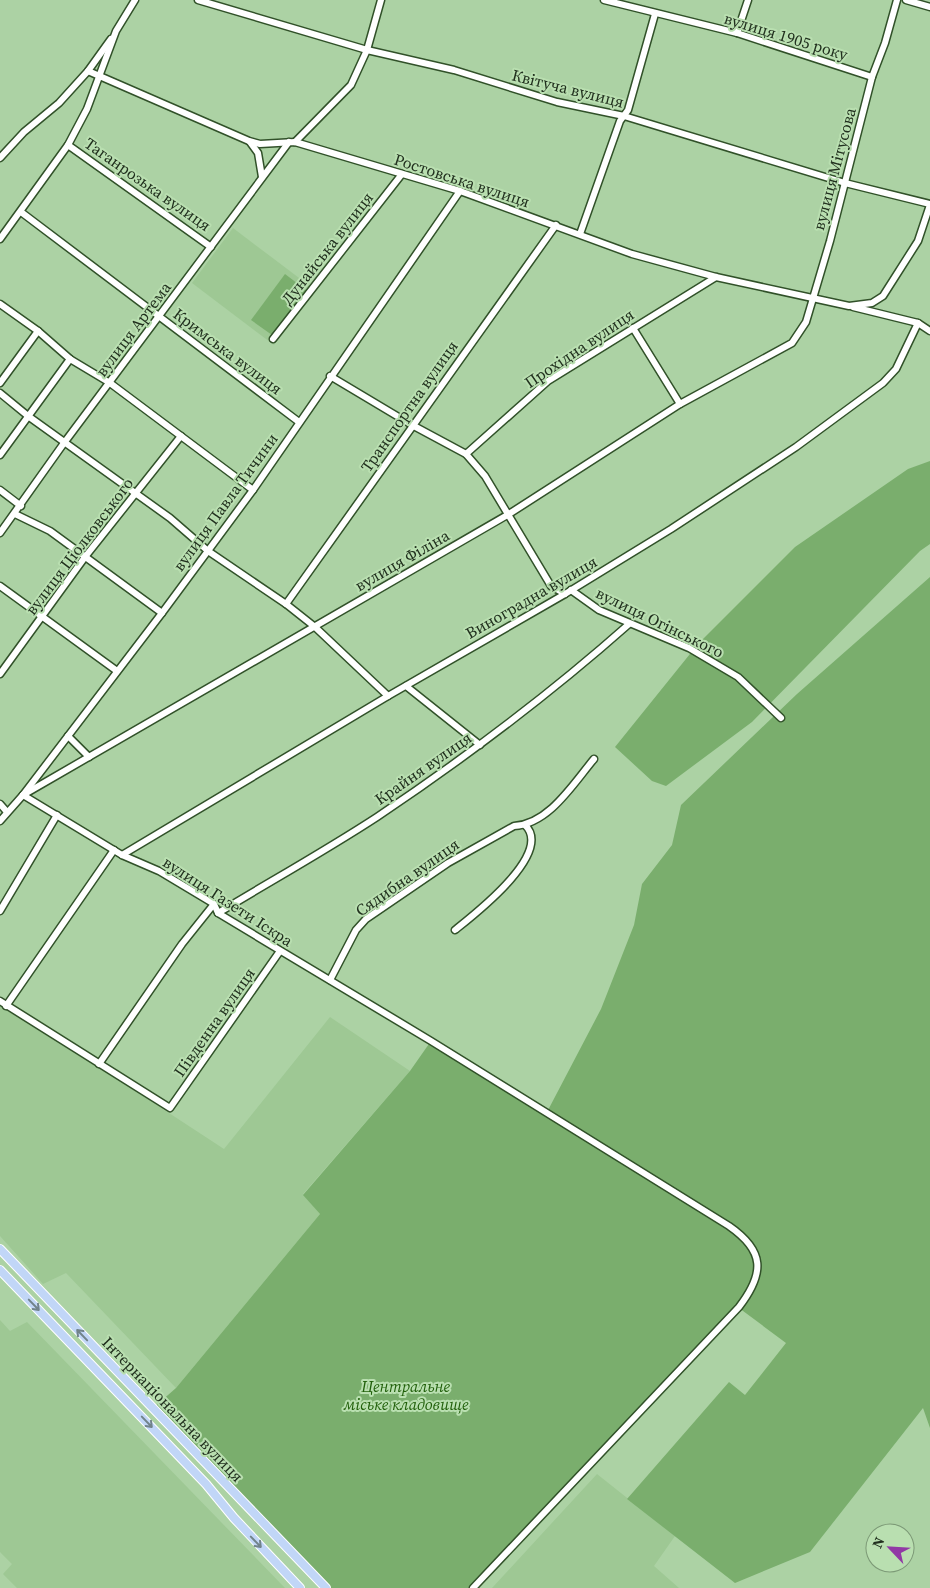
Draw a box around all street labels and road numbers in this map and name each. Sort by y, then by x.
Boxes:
street label: вулиця 1905 року [721,7,851,66]
street label: Квітуча вулиця [510,63,626,113]
street label: вулиця Мітусова [807,105,861,233]
street label: Таганрозька вулиця [80,132,216,236]
street label: Ростовська вулиця [391,148,533,212]
street label: Дунайська вулиця [276,187,378,309]
street label: вулиця Артема [90,276,176,381]
street label: Кримська вулиця [169,303,287,399]
street label: Прохідна вулиця [520,303,638,393]
street label: Транспортна вулиця [355,336,463,476]
street label: вулиця Павла Тичини [167,428,283,576]
street label: вулиця Ціолковського [20,473,138,619]
street label: вулиця Філіна [351,524,454,596]
street label: Виноградна вулиця [461,550,601,644]
street label: вулиця Огінського [592,581,728,663]
street label: Крайня вулиця [370,726,476,810]
street label: Сядибна вулиця [351,833,463,921]
street label: вулиця Газети Іскра [159,851,298,952]
street label: Південна вулиця [168,963,260,1081]
street label: Інтернаціональна вулиця [97,1331,249,1487]

